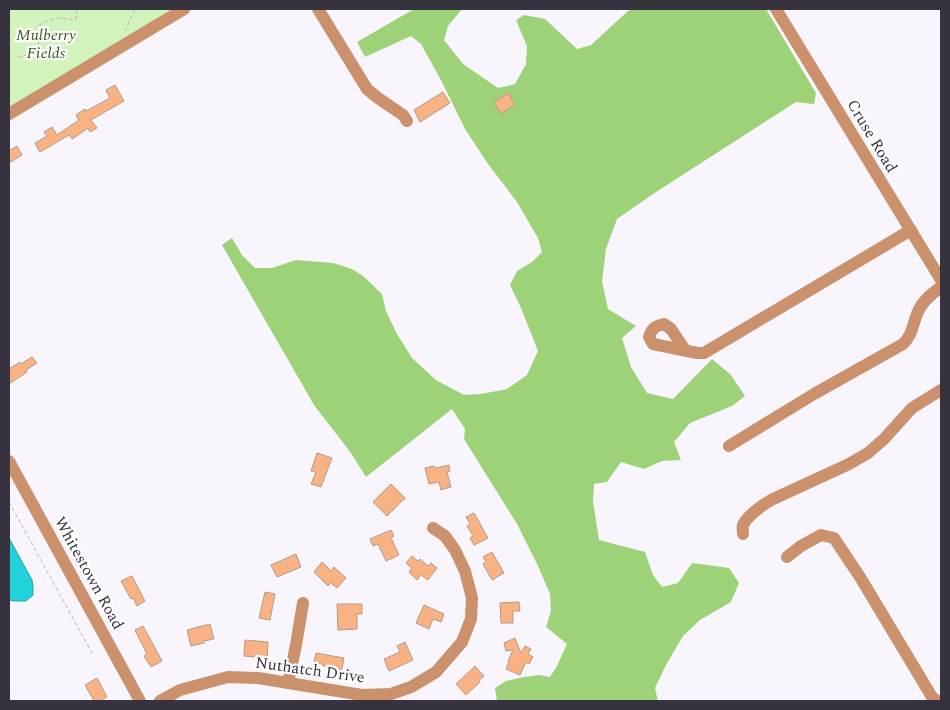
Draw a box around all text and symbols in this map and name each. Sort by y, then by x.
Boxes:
park label: Mulberry Fields [16,23,76,65]
street label: Cruse Road [841,95,903,177]
street label: Whitestown Road [48,512,130,634]
street label: Nuthatch Drive [254,650,366,690]

